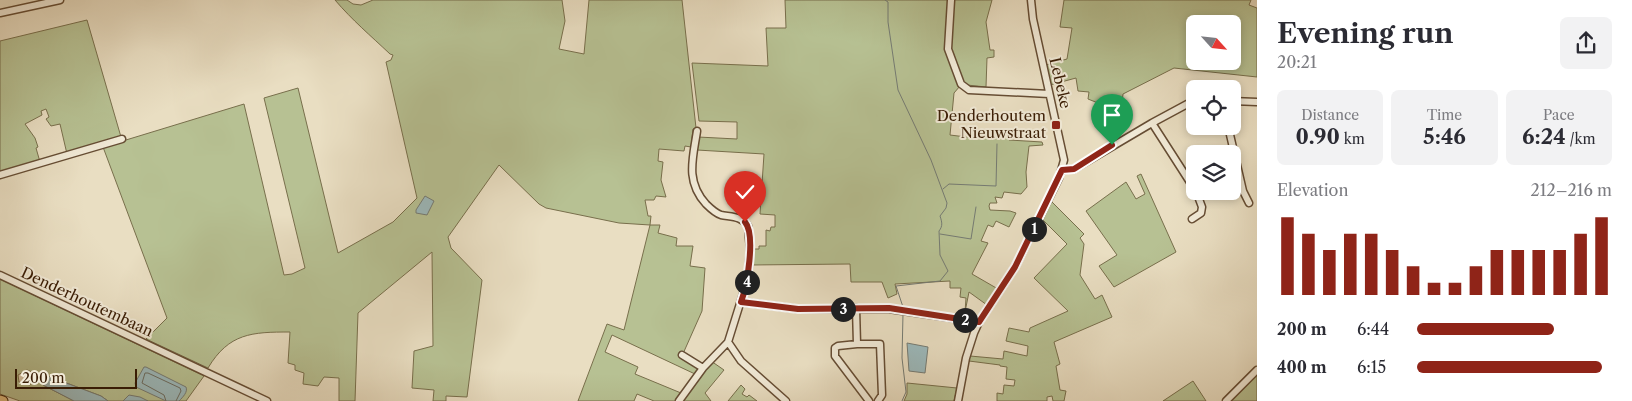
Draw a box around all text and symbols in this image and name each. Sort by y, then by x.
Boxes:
north arrow [1186,15,1241,70]
map controls [1186,15,1241,200]
text: Evening run [1277,16,1453,50]
button: share [1560,17,1612,69]
text: 20:21 [1277,52,1317,72]
street label: Lebeke [1045,55,1076,110]
button: locate [1186,80,1241,135]
pin [1091,94,1133,145]
icon: arrive [1098,101,1126,129]
place label: Denderhoutem Nieuwstraat [937,106,1047,142]
text: Distance [1301,106,1359,124]
text: Time [1427,106,1462,124]
text: Pace [1543,106,1575,124]
marker: Denderhoutem Nieuwstraat [1050,119,1062,131]
text: 0.90 [1296,124,1340,149]
text: 5:46 [1423,124,1466,149]
text: 6:24 [1522,124,1566,149]
text: km [1340,130,1365,148]
text: /km [1566,130,1596,148]
button: layers [1186,145,1241,200]
pin [724,171,766,222]
icon: check [731,178,759,206]
text: Elevation [1277,180,1348,200]
text: 212–216 m [1531,180,1612,200]
pin: 1 [1022,216,1046,242]
text: 1 [1031,220,1038,238]
street label: Denderhoutembaan [18,263,157,341]
pin: 4 [734,270,760,294]
text: 4 [743,273,752,291]
pin: 3 [830,296,856,322]
text: 3 [840,300,847,318]
pin: 2 [952,308,978,332]
text: 2 [961,311,970,329]
text: 200 m [1277,319,1327,339]
text: 6:44 [1357,319,1389,339]
text: 400 m [1277,357,1327,377]
text: 6:15 [1357,357,1386,377]
scale bar [15,366,138,389]
text: 200 m [22,369,65,387]

